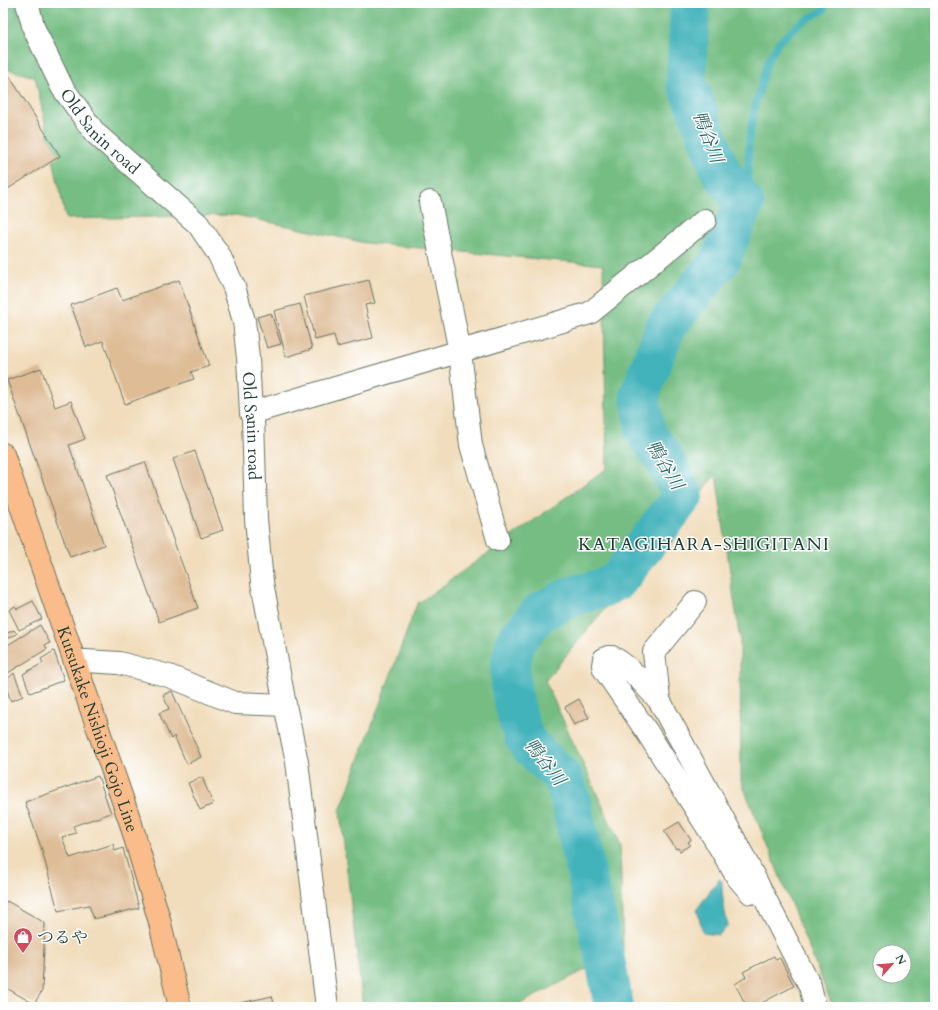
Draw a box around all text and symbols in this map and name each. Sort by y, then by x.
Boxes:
street label: Old Sanin road [55,84,145,179]
water label: 鴨谷川 [686,107,730,169]
street label: Old Sanin road [237,371,266,481]
water label: 鴨谷川 [640,436,690,497]
district label: KATAGIHARA-SHIGITANI [578,532,830,557]
street label: Kutsukake Nishioji Gojo Line [51,623,144,835]
water label: 鴨谷川 [518,733,572,793]
shop icon: つるや [12,926,34,954]
place label: つるや [37,926,88,949]
north arrow [872,944,912,984]
text: N [892,952,910,968]

